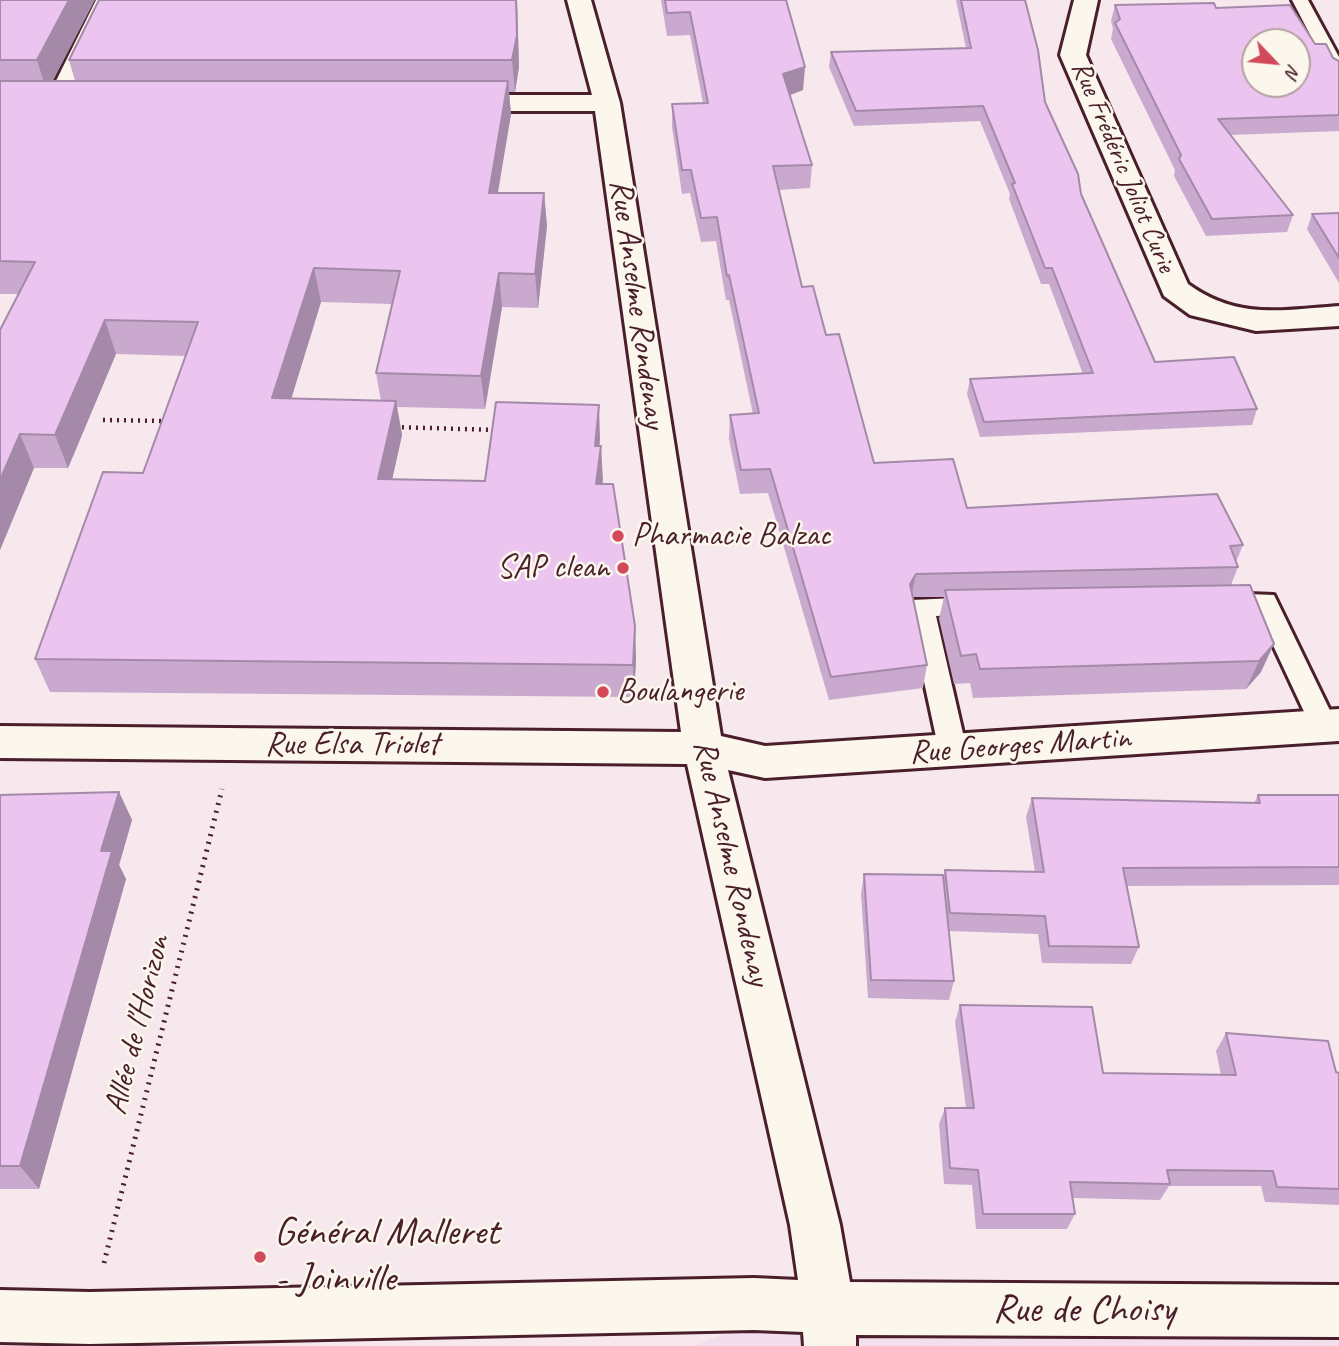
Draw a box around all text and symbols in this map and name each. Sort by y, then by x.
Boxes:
north arrow [1241,28,1311,98]
street label: Rue Frédéric Joliot Curie [1063,56,1183,278]
text: N [1280,61,1306,82]
street label: Rue Anselme Rondenay [600,177,674,431]
place label: Pharmacie Balzac [632,516,831,556]
marker: Pharmacie Balzac [610,528,626,544]
place label: SAP clean [497,548,609,588]
marker: SAP clean [615,560,631,576]
place label: Boulangerie [617,672,743,712]
marker: Boulangerie [595,684,611,700]
street label: Rue Georges Martin [908,719,1132,773]
street label: Rue Elsa Triolet [265,725,439,765]
street label: Rue Anselme Rondenay [684,736,778,990]
street label: Allée de l'Horizon [97,931,179,1119]
place label: Général Malleret - Joinville [274,1210,499,1304]
marker: Général Malleret - Joinville [252,1249,268,1265]
street label: Rue de Choisy [993,1287,1175,1335]

